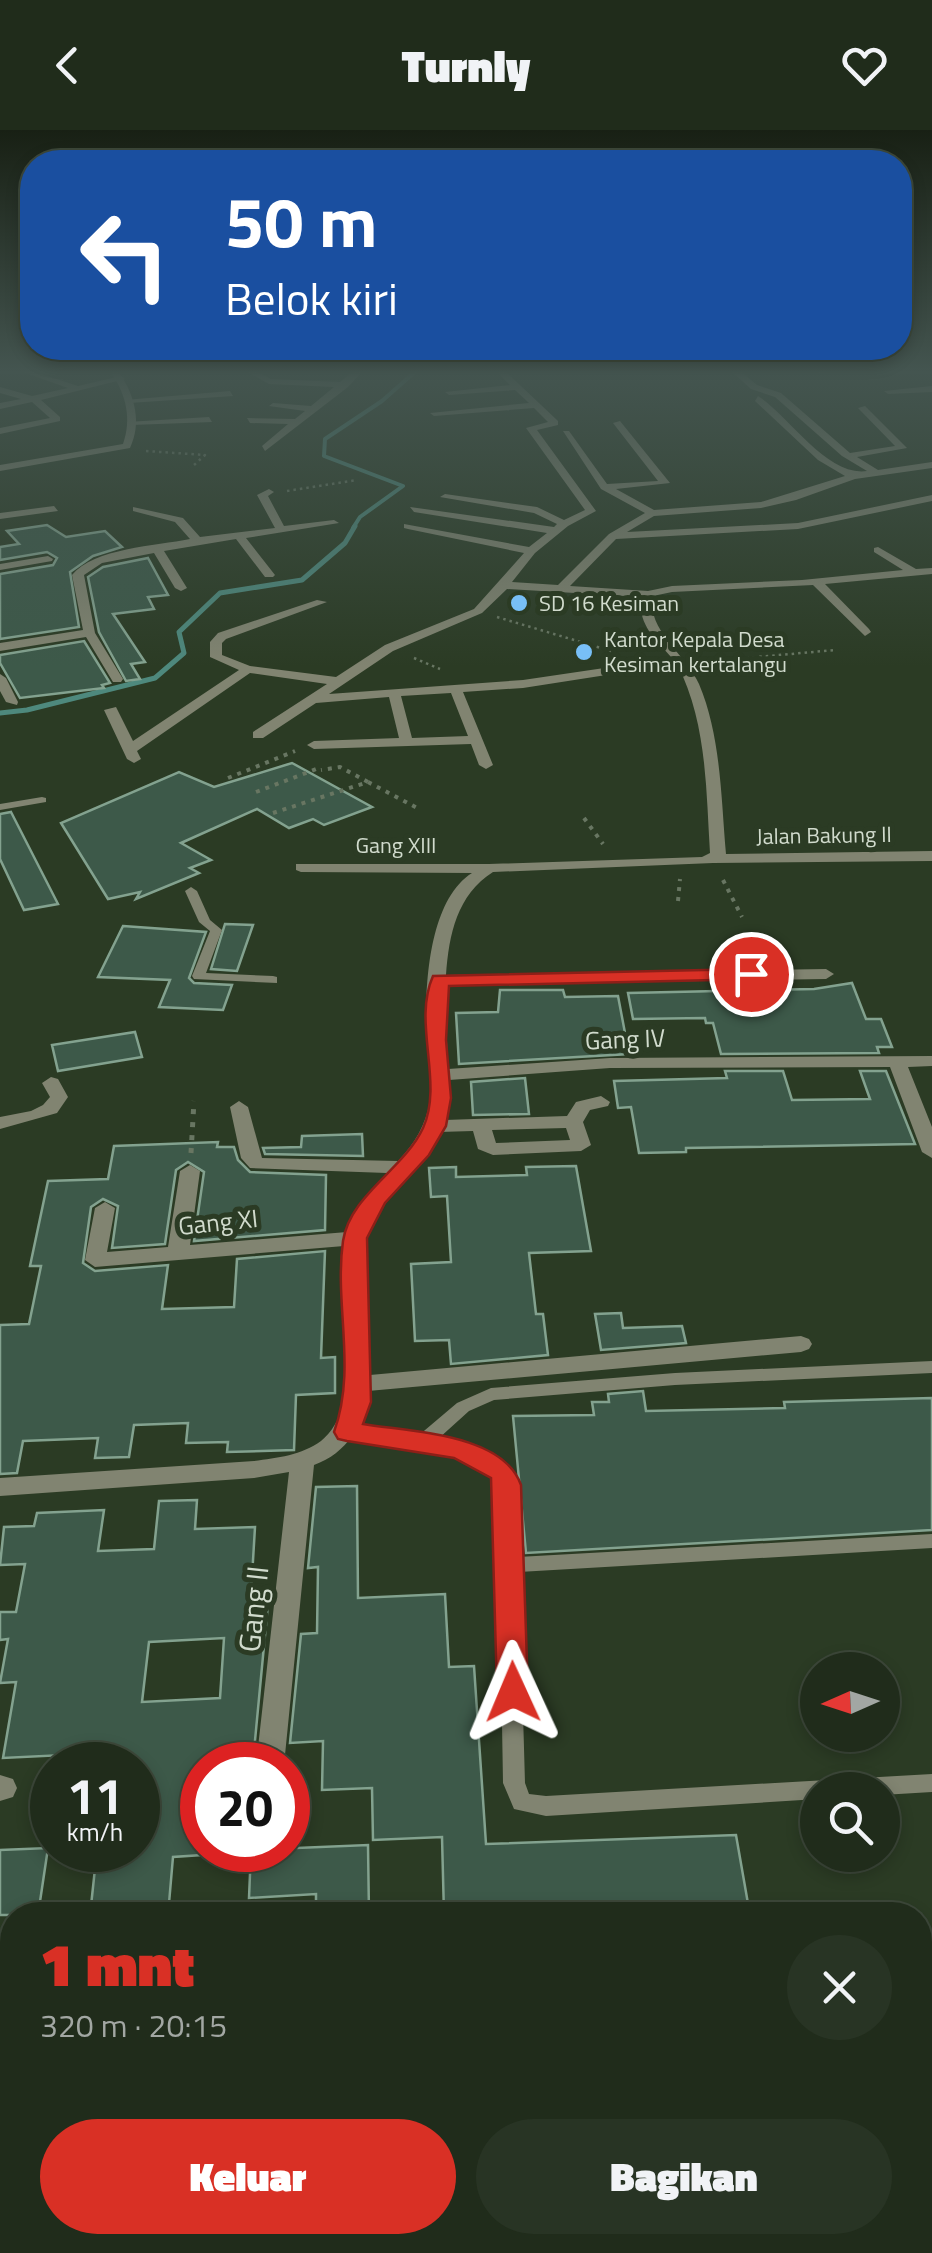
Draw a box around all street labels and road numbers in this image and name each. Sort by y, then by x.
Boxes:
street label: Jalan Bakung II [756,817,892,853]
street label: Gang XIII [355,828,437,862]
street label: Gang IV [584,1019,666,1059]
street label: Gang XI [176,1199,260,1245]
street label: Gang II [226,1564,280,1654]

